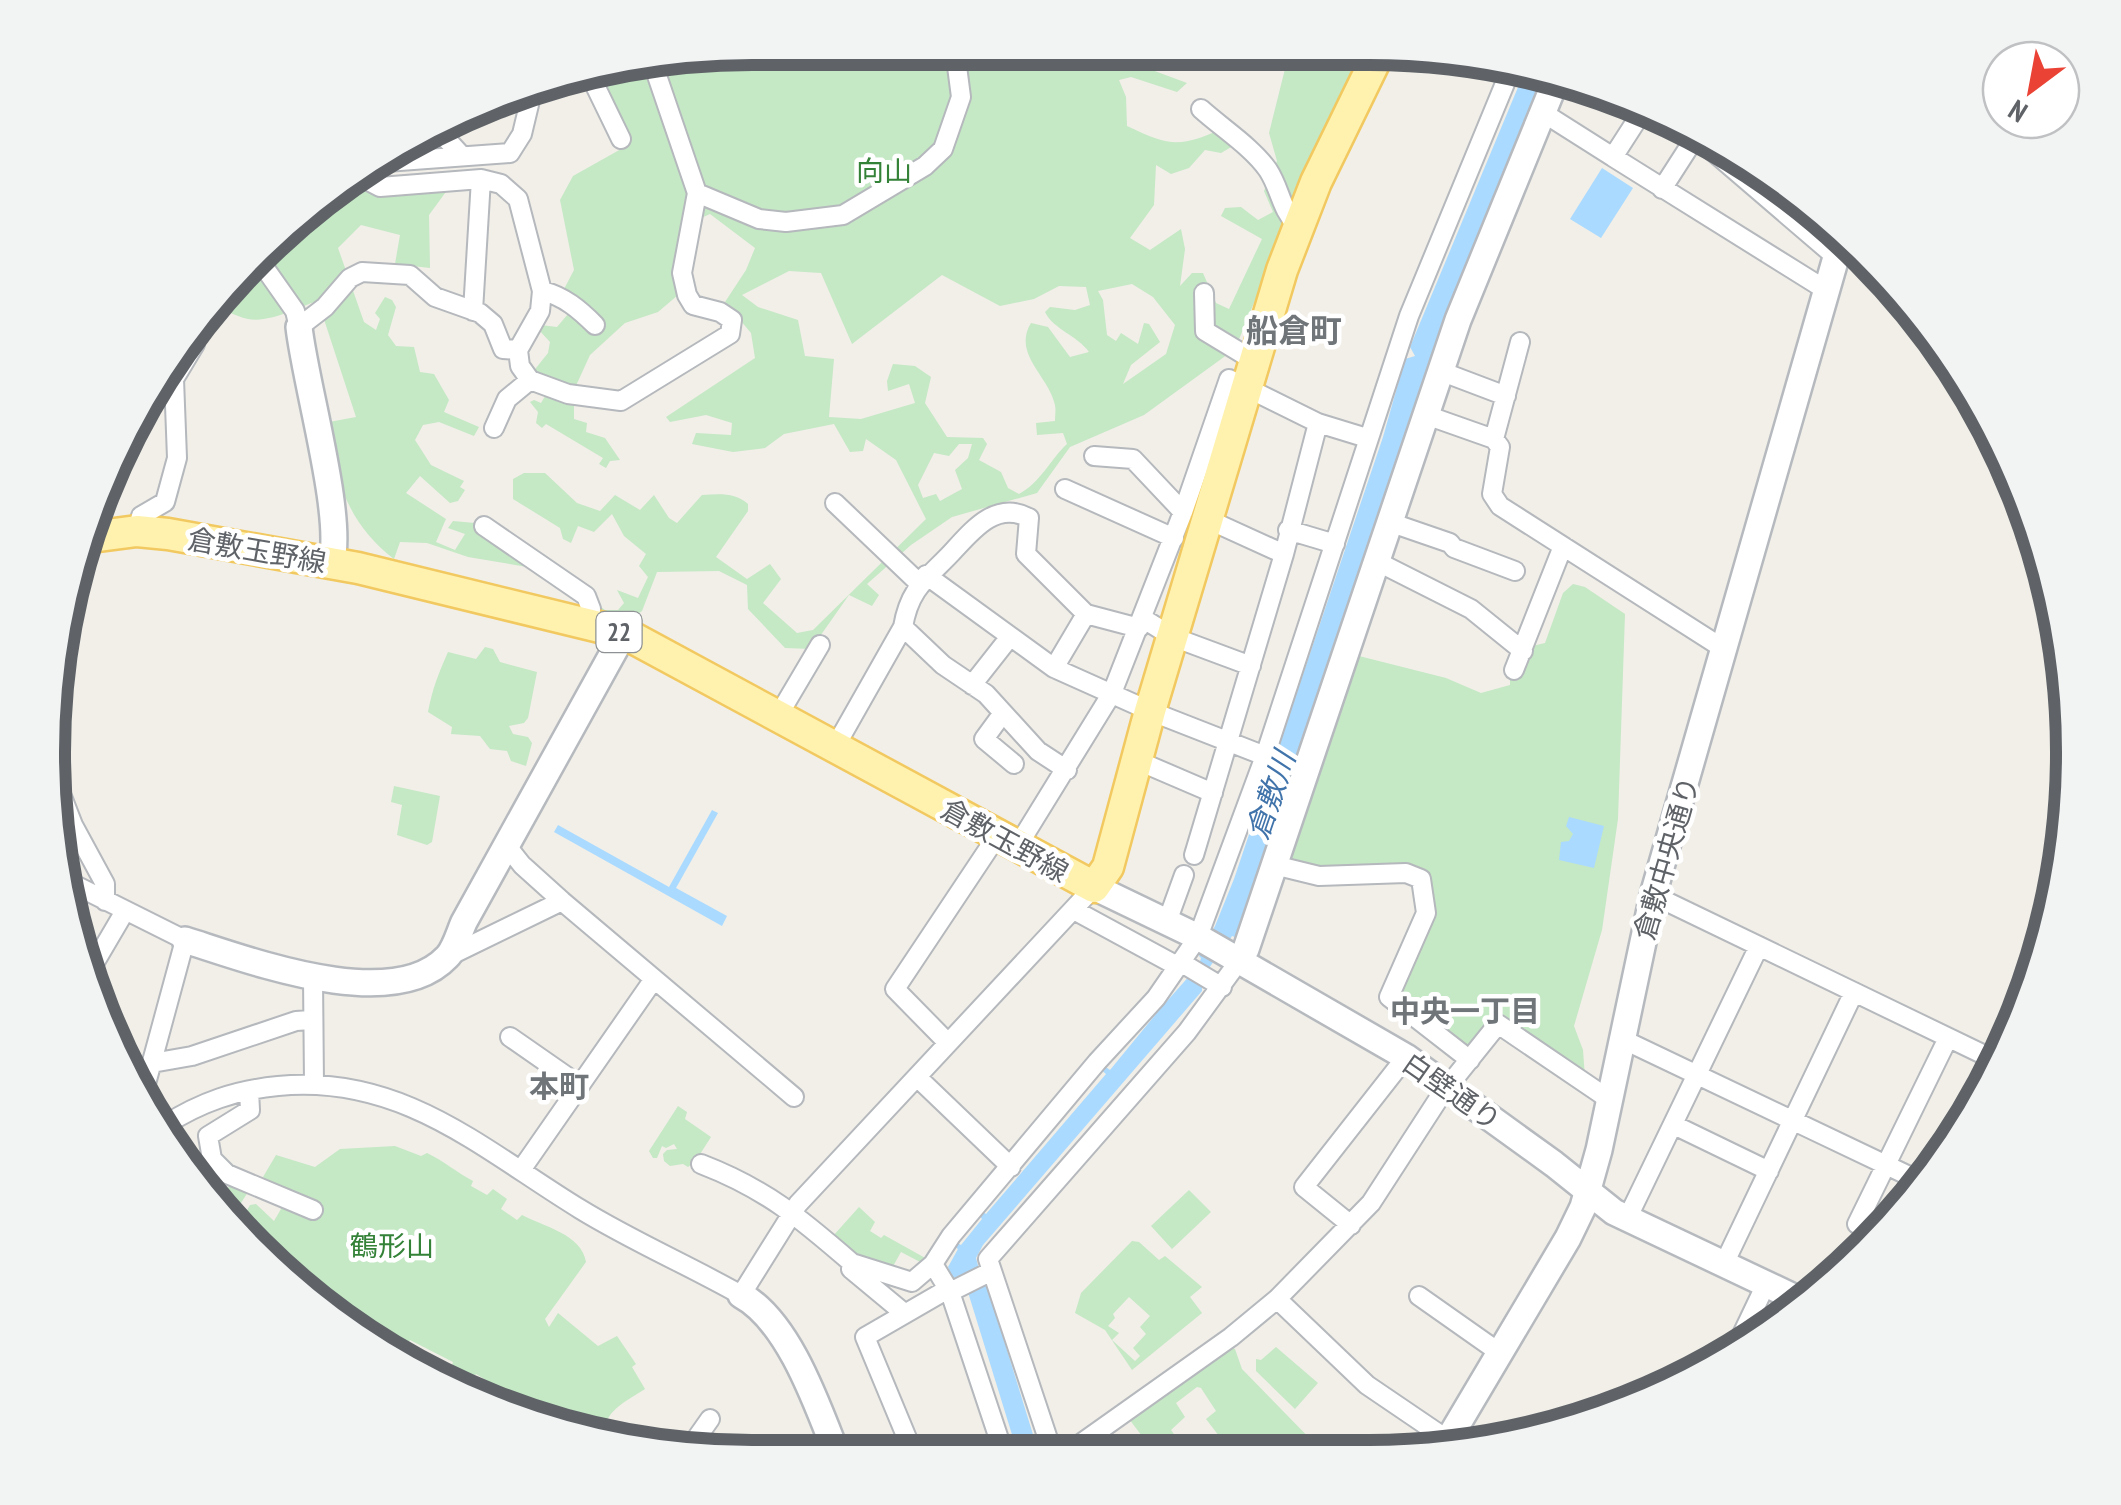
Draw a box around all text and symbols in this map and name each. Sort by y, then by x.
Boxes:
north arrow [1981,40,2081,140]
text: N [2001,92,2034,131]
park label: 向山 [856,152,912,189]
district label: 船倉町 [1246,309,1342,351]
street label: 倉敷玉野線 [185,520,329,580]
road number: 22 [596,612,642,652]
water label: 倉敷川 [1237,743,1304,844]
street label: 倉敷中央通り [1625,772,1707,944]
street label: 倉敷玉野線 [935,790,1075,890]
district label: 中央一丁目 [1390,991,1540,1030]
street label: 白壁通り [1396,1044,1508,1138]
district label: 本町 [529,1066,589,1105]
park label: 鶴形山 [350,1227,434,1264]

